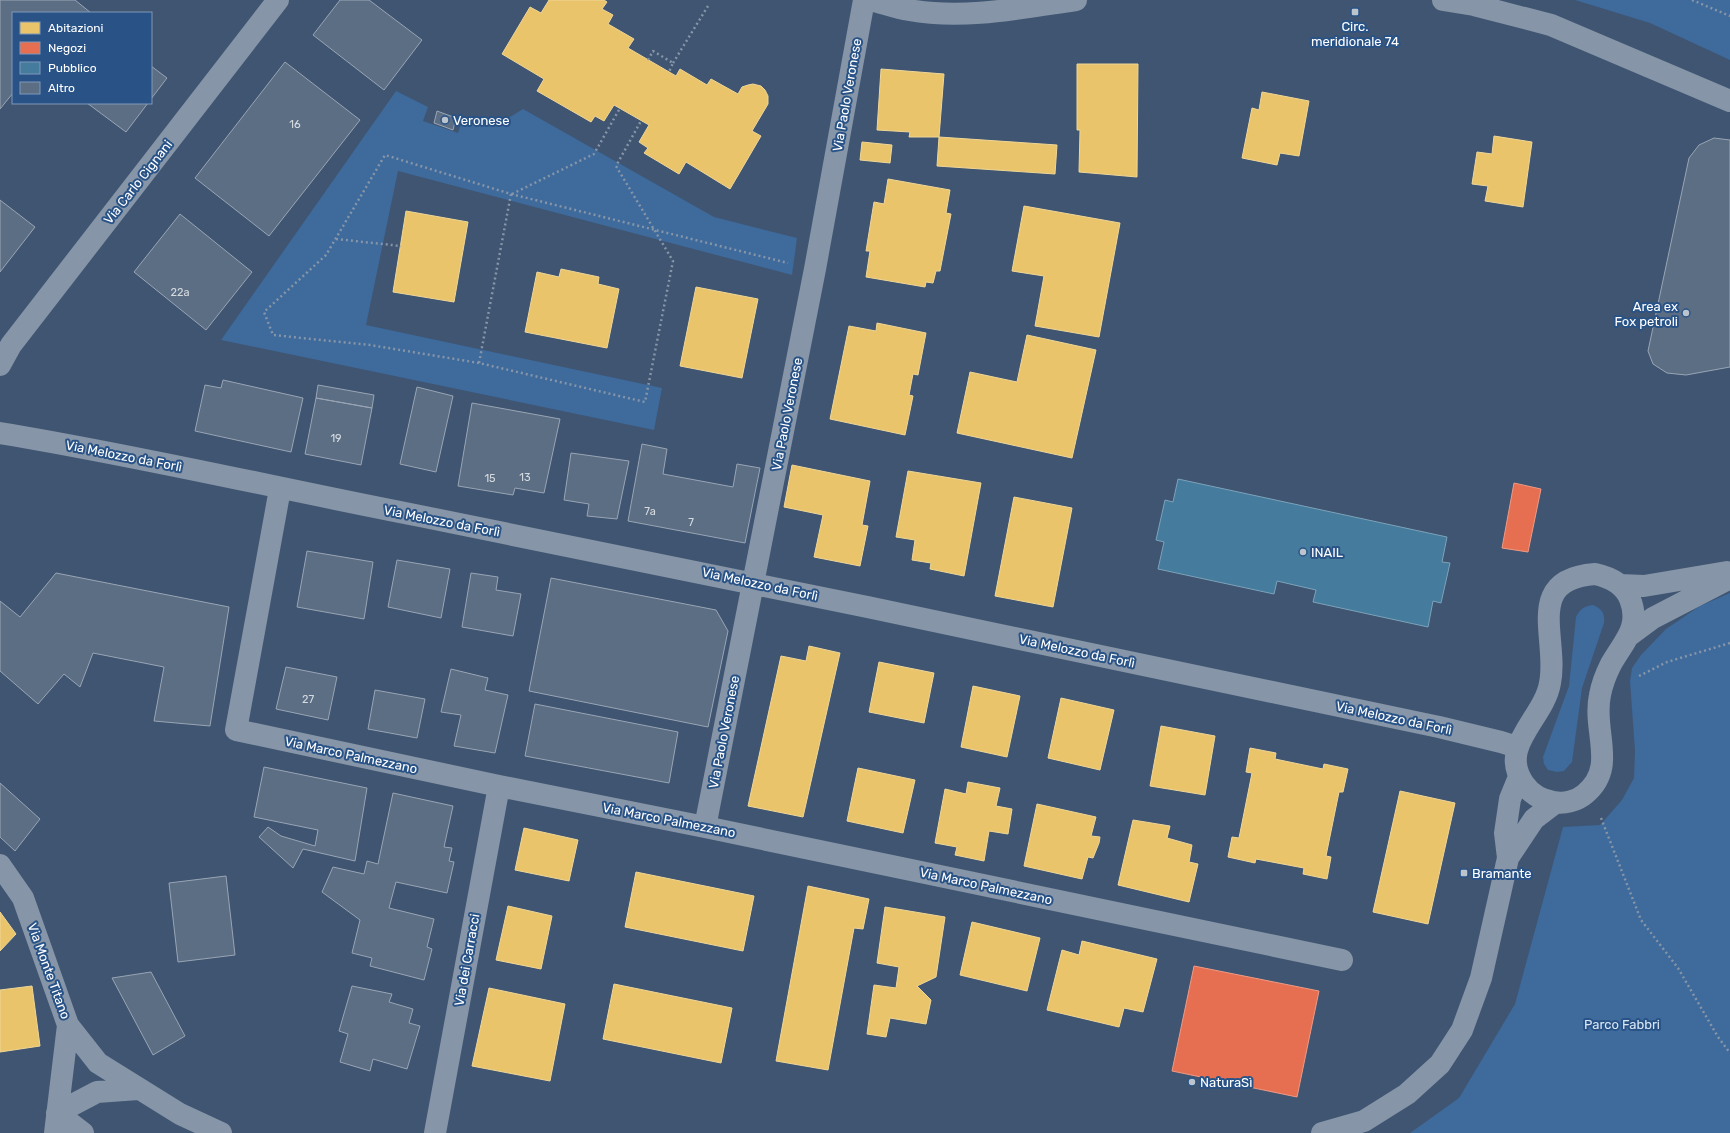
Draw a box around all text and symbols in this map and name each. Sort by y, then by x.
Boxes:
marker: Circ. meridionale 74 [1350,7,1360,17]
legend [12,12,152,104]
place label: Circ. meridionale 74 [1311,19,1399,49]
text: Abitazioni [48,21,104,35]
street label: Via Paolo Veronese [830,37,864,153]
text: Negozi [48,41,86,55]
text: Pubblico [48,61,97,75]
text: Altro [48,81,75,95]
place label: Veronese [453,113,509,128]
marker: Veronese [440,115,450,125]
house number: 16 [289,118,301,131]
street label: Via Carlo Cignani [101,137,176,228]
house number: 22a [171,286,190,299]
place label: Area ex Fox petroli [1614,299,1678,329]
marker: Area ex Fox petroli [1681,308,1691,318]
street label: Via Paolo Veronese [769,356,805,472]
house number: 19 [330,432,342,445]
street label: Via Melozzo da Forlì [65,437,183,475]
house number: 13 [519,471,531,484]
house number: 15 [484,472,496,485]
street label: Via Melozzo da Forlì [383,502,501,540]
house number: 7a [644,505,656,518]
house number: 7 [688,516,694,529]
place label: INAIL [1311,545,1344,560]
marker: INAIL [1298,547,1308,557]
street label: Via Melozzo da Forlì [701,564,819,604]
street label: Via Melozzo da Forlì [1018,631,1136,671]
street label: Via Paolo Veronese [706,674,742,790]
house number: 27 [302,693,314,706]
street label: Via Melozzo da Forlì [1335,698,1453,738]
street label: Via Marco Palmezzano [283,734,419,776]
street label: Via Marco Palmezzano [601,800,737,840]
street label: Via Marco Palmezzano [918,865,1054,907]
place label: Bramante [1472,866,1532,881]
marker: Bramante [1459,868,1469,878]
street label: Via dei Carracci [451,913,483,1007]
street label: Via Monte Titano [25,921,73,1021]
park label: Parco Fabbri [1584,1017,1660,1032]
place label: NaturaSì [1200,1075,1252,1090]
marker: NaturaSì [1187,1077,1197,1087]

